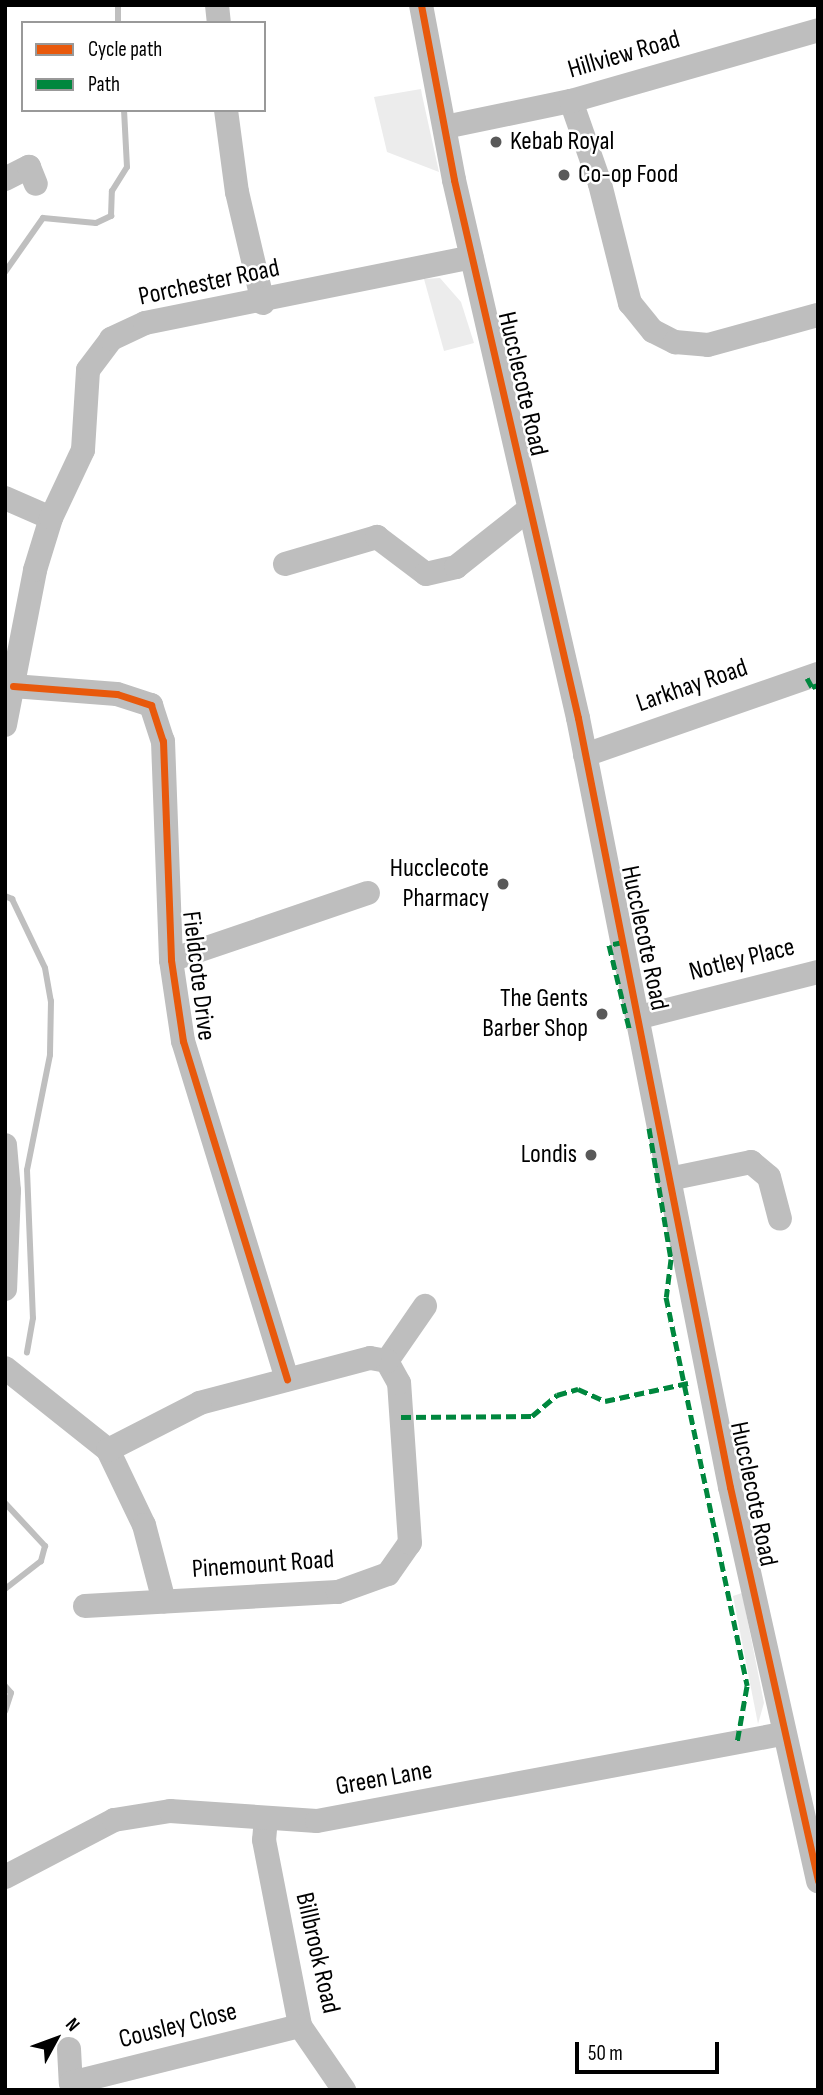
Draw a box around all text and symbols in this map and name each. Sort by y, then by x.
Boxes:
legend [21,21,266,112]
street label: Hillview Road [564,24,684,86]
text: Cycle path [88,37,162,62]
text: Path [88,72,120,97]
place label: Kebab Royal [510,126,614,158]
marker: Kebab Royal [488,134,504,150]
place label: Co-op Food [578,159,678,191]
marker: Co-op Food [556,167,572,183]
street label: Porchester Road [136,253,282,313]
street label: Hucclecote Road [490,309,554,459]
street label: Larkhay Road [632,652,752,720]
place label: Hucclecote Pharmacy [390,853,489,914]
street label: Hucclecote Road [613,863,675,1013]
marker: Hucclecote Pharmacy [495,876,511,892]
street label: Fieldcote Drive [175,910,221,1042]
street label: Notley Place [686,932,798,988]
place label: The Gents Barber Shop [482,983,588,1044]
marker: The Gents Barber Shop [594,1006,610,1022]
place label: Londis [521,1139,577,1171]
marker: Londis [583,1147,599,1163]
street label: Hucclecote Road [722,1419,784,1569]
street label: Pinemount Road [191,1544,335,1586]
street label: Green Lane [333,1755,435,1803]
street label: Billbrook Road [288,1890,346,2016]
street label: Cousley Close [116,1996,240,2056]
north arrow [21,2004,91,2074]
text: N [60,2014,84,2036]
scale bar [578,2028,722,2072]
text: 50 m [588,2041,623,2066]

